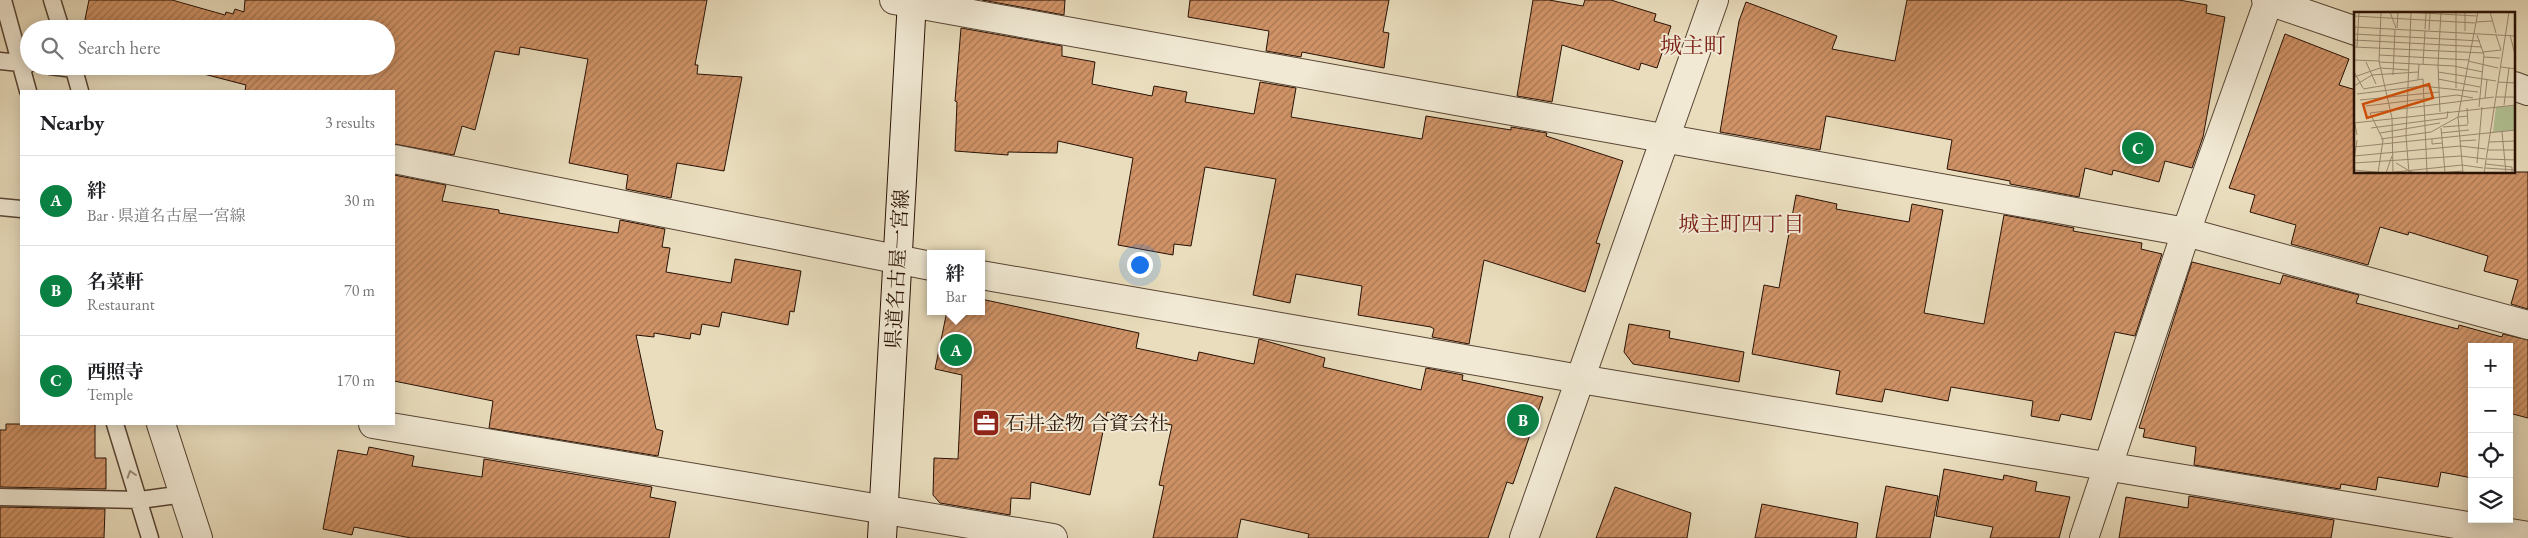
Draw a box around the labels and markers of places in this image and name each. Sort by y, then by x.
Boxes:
pin: C [2122,129,2154,167]
pin: A [940,331,972,369]
pin: B [1507,401,1539,439]
office icon: 石井金物 合資会社 [971,408,1001,438]
place label: 石井金物 合資会社 [1005,410,1169,436]

